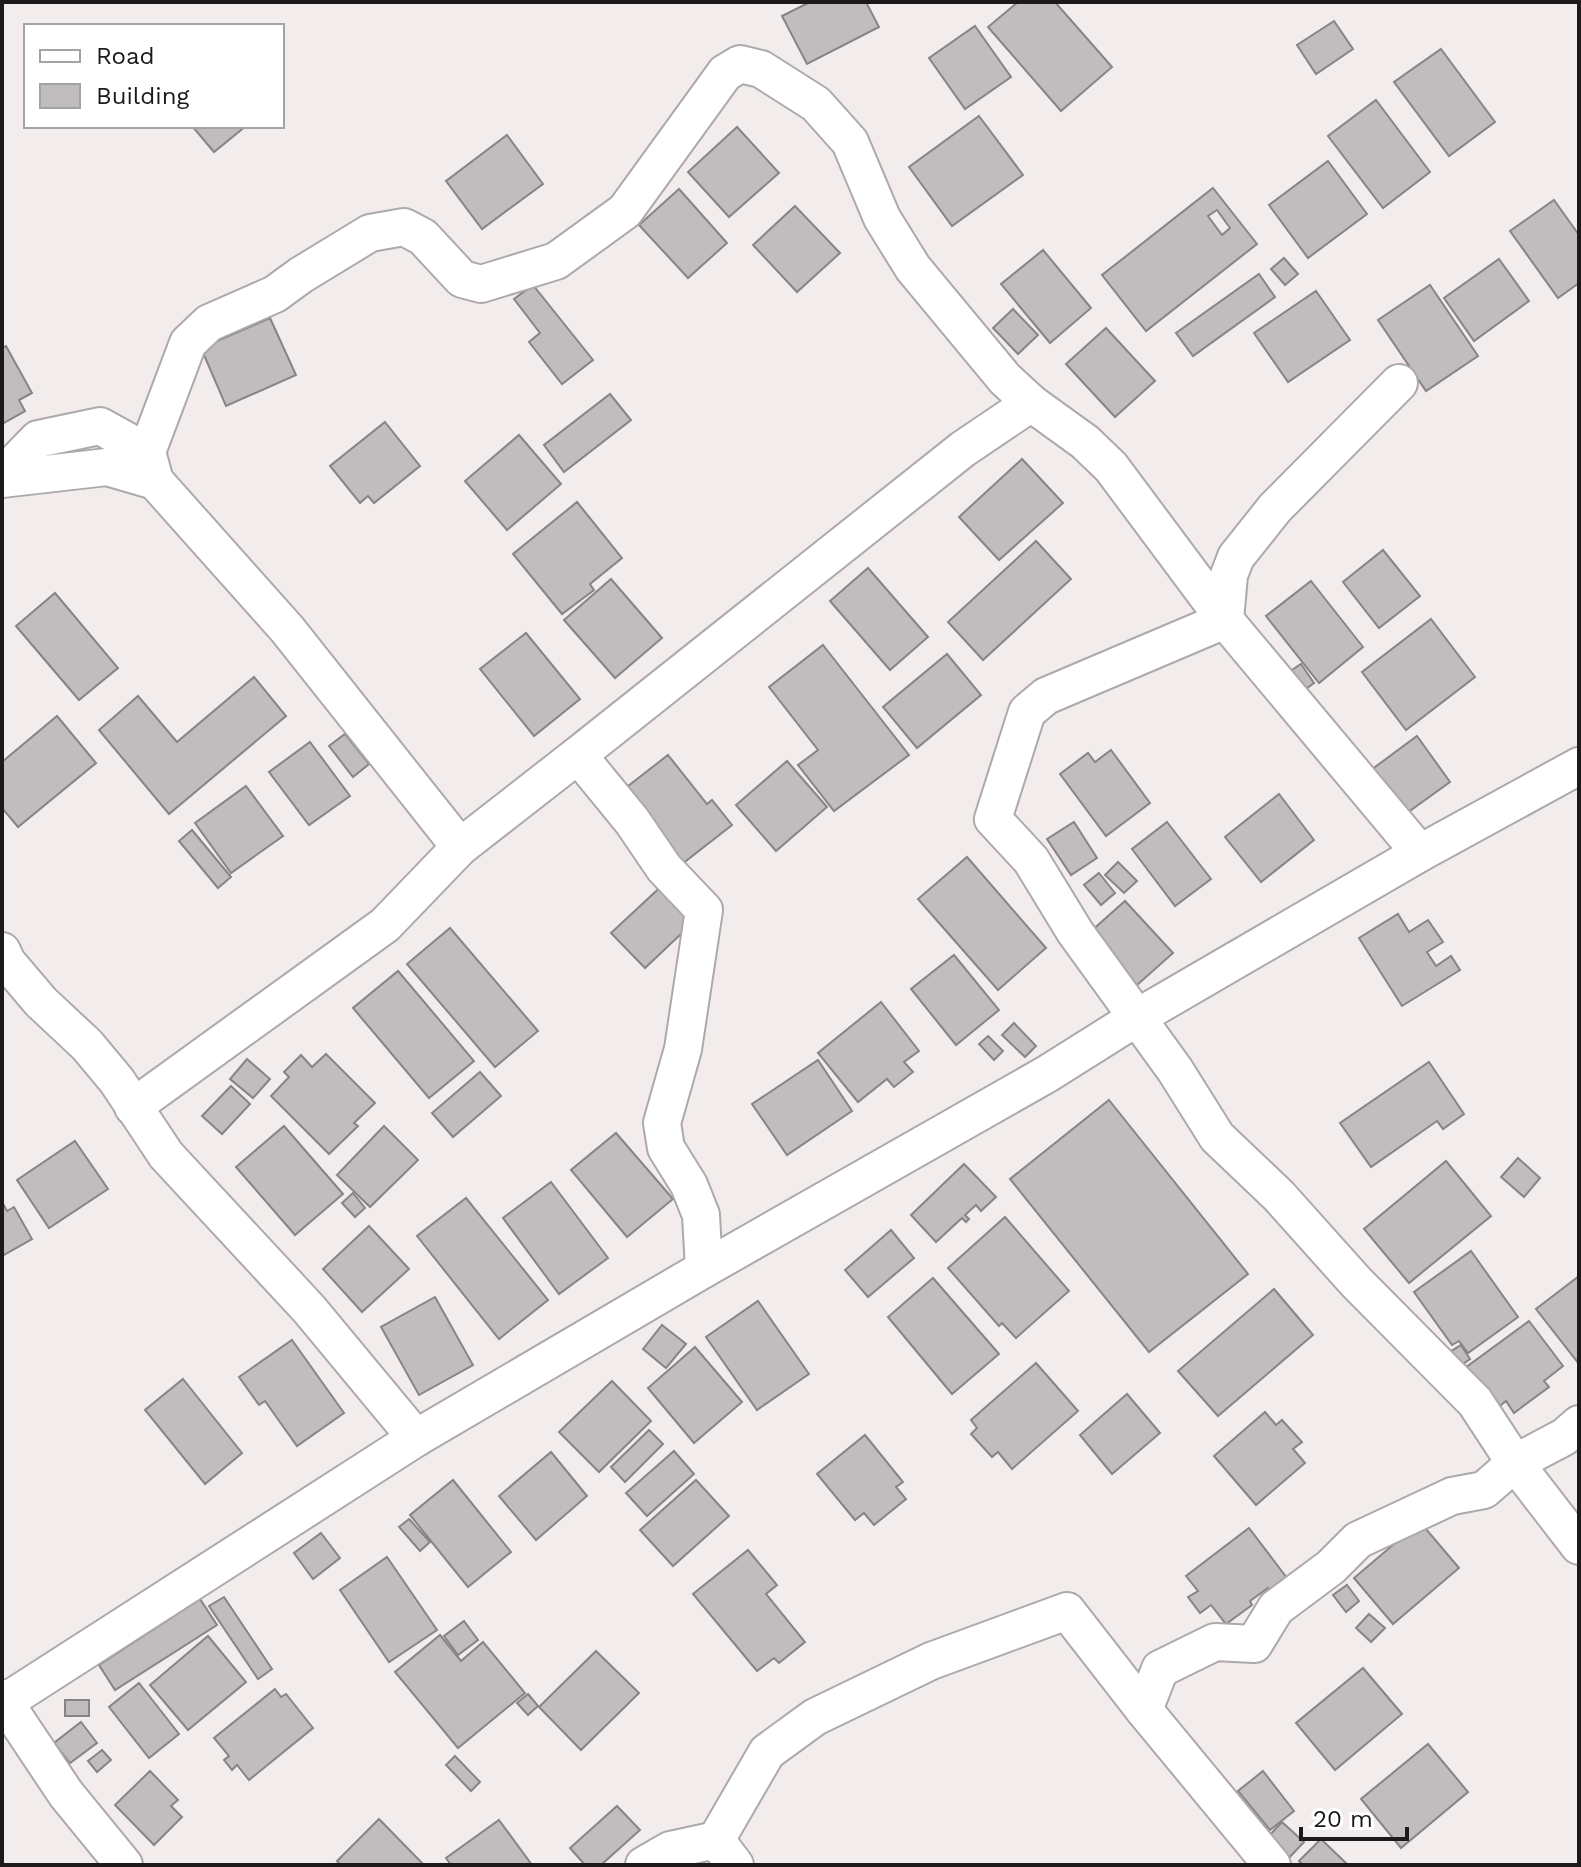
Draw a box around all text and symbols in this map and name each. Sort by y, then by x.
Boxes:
legend [24,24,284,128]
text: Road [96,42,155,70]
text: Building [96,82,189,110]
scale bar [1301,1791,1407,1841]
text: 20 m [1313,1805,1373,1833]

